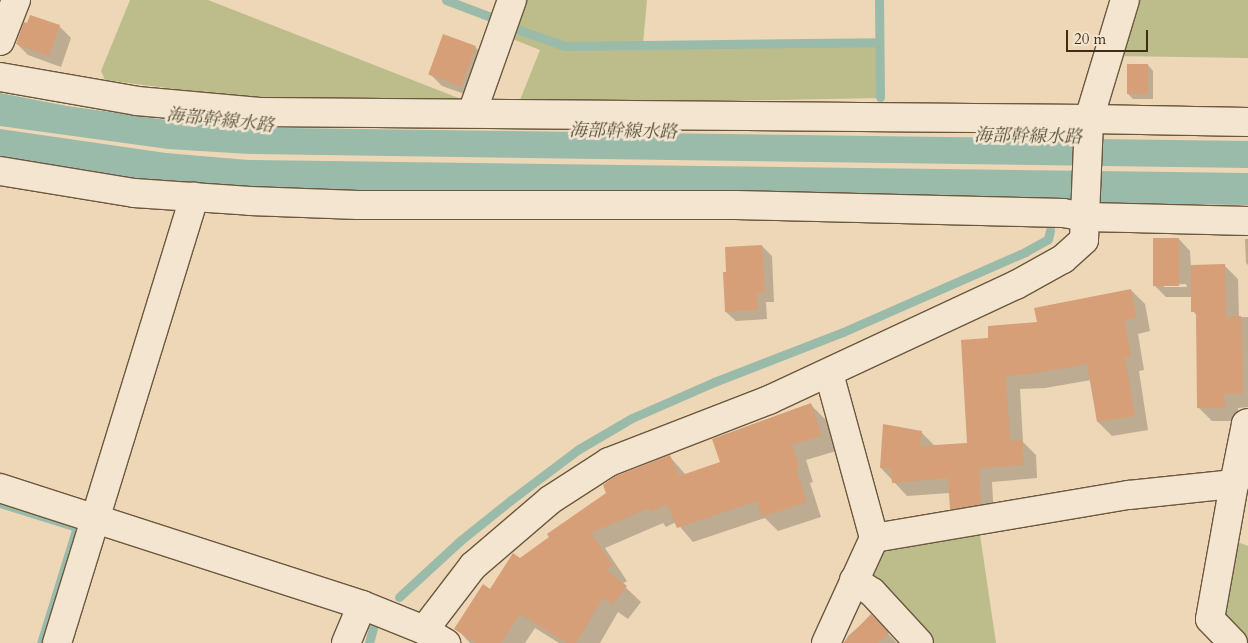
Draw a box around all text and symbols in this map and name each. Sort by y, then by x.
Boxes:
scale bar [1068,20,1150,52]
text: 20 m [1074,29,1106,49]
water label: 海部幹線水路 [165,105,275,137]
water label: 海部幹線水路 [569,120,677,144]
water label: 海部幹線水路 [974,125,1082,149]

